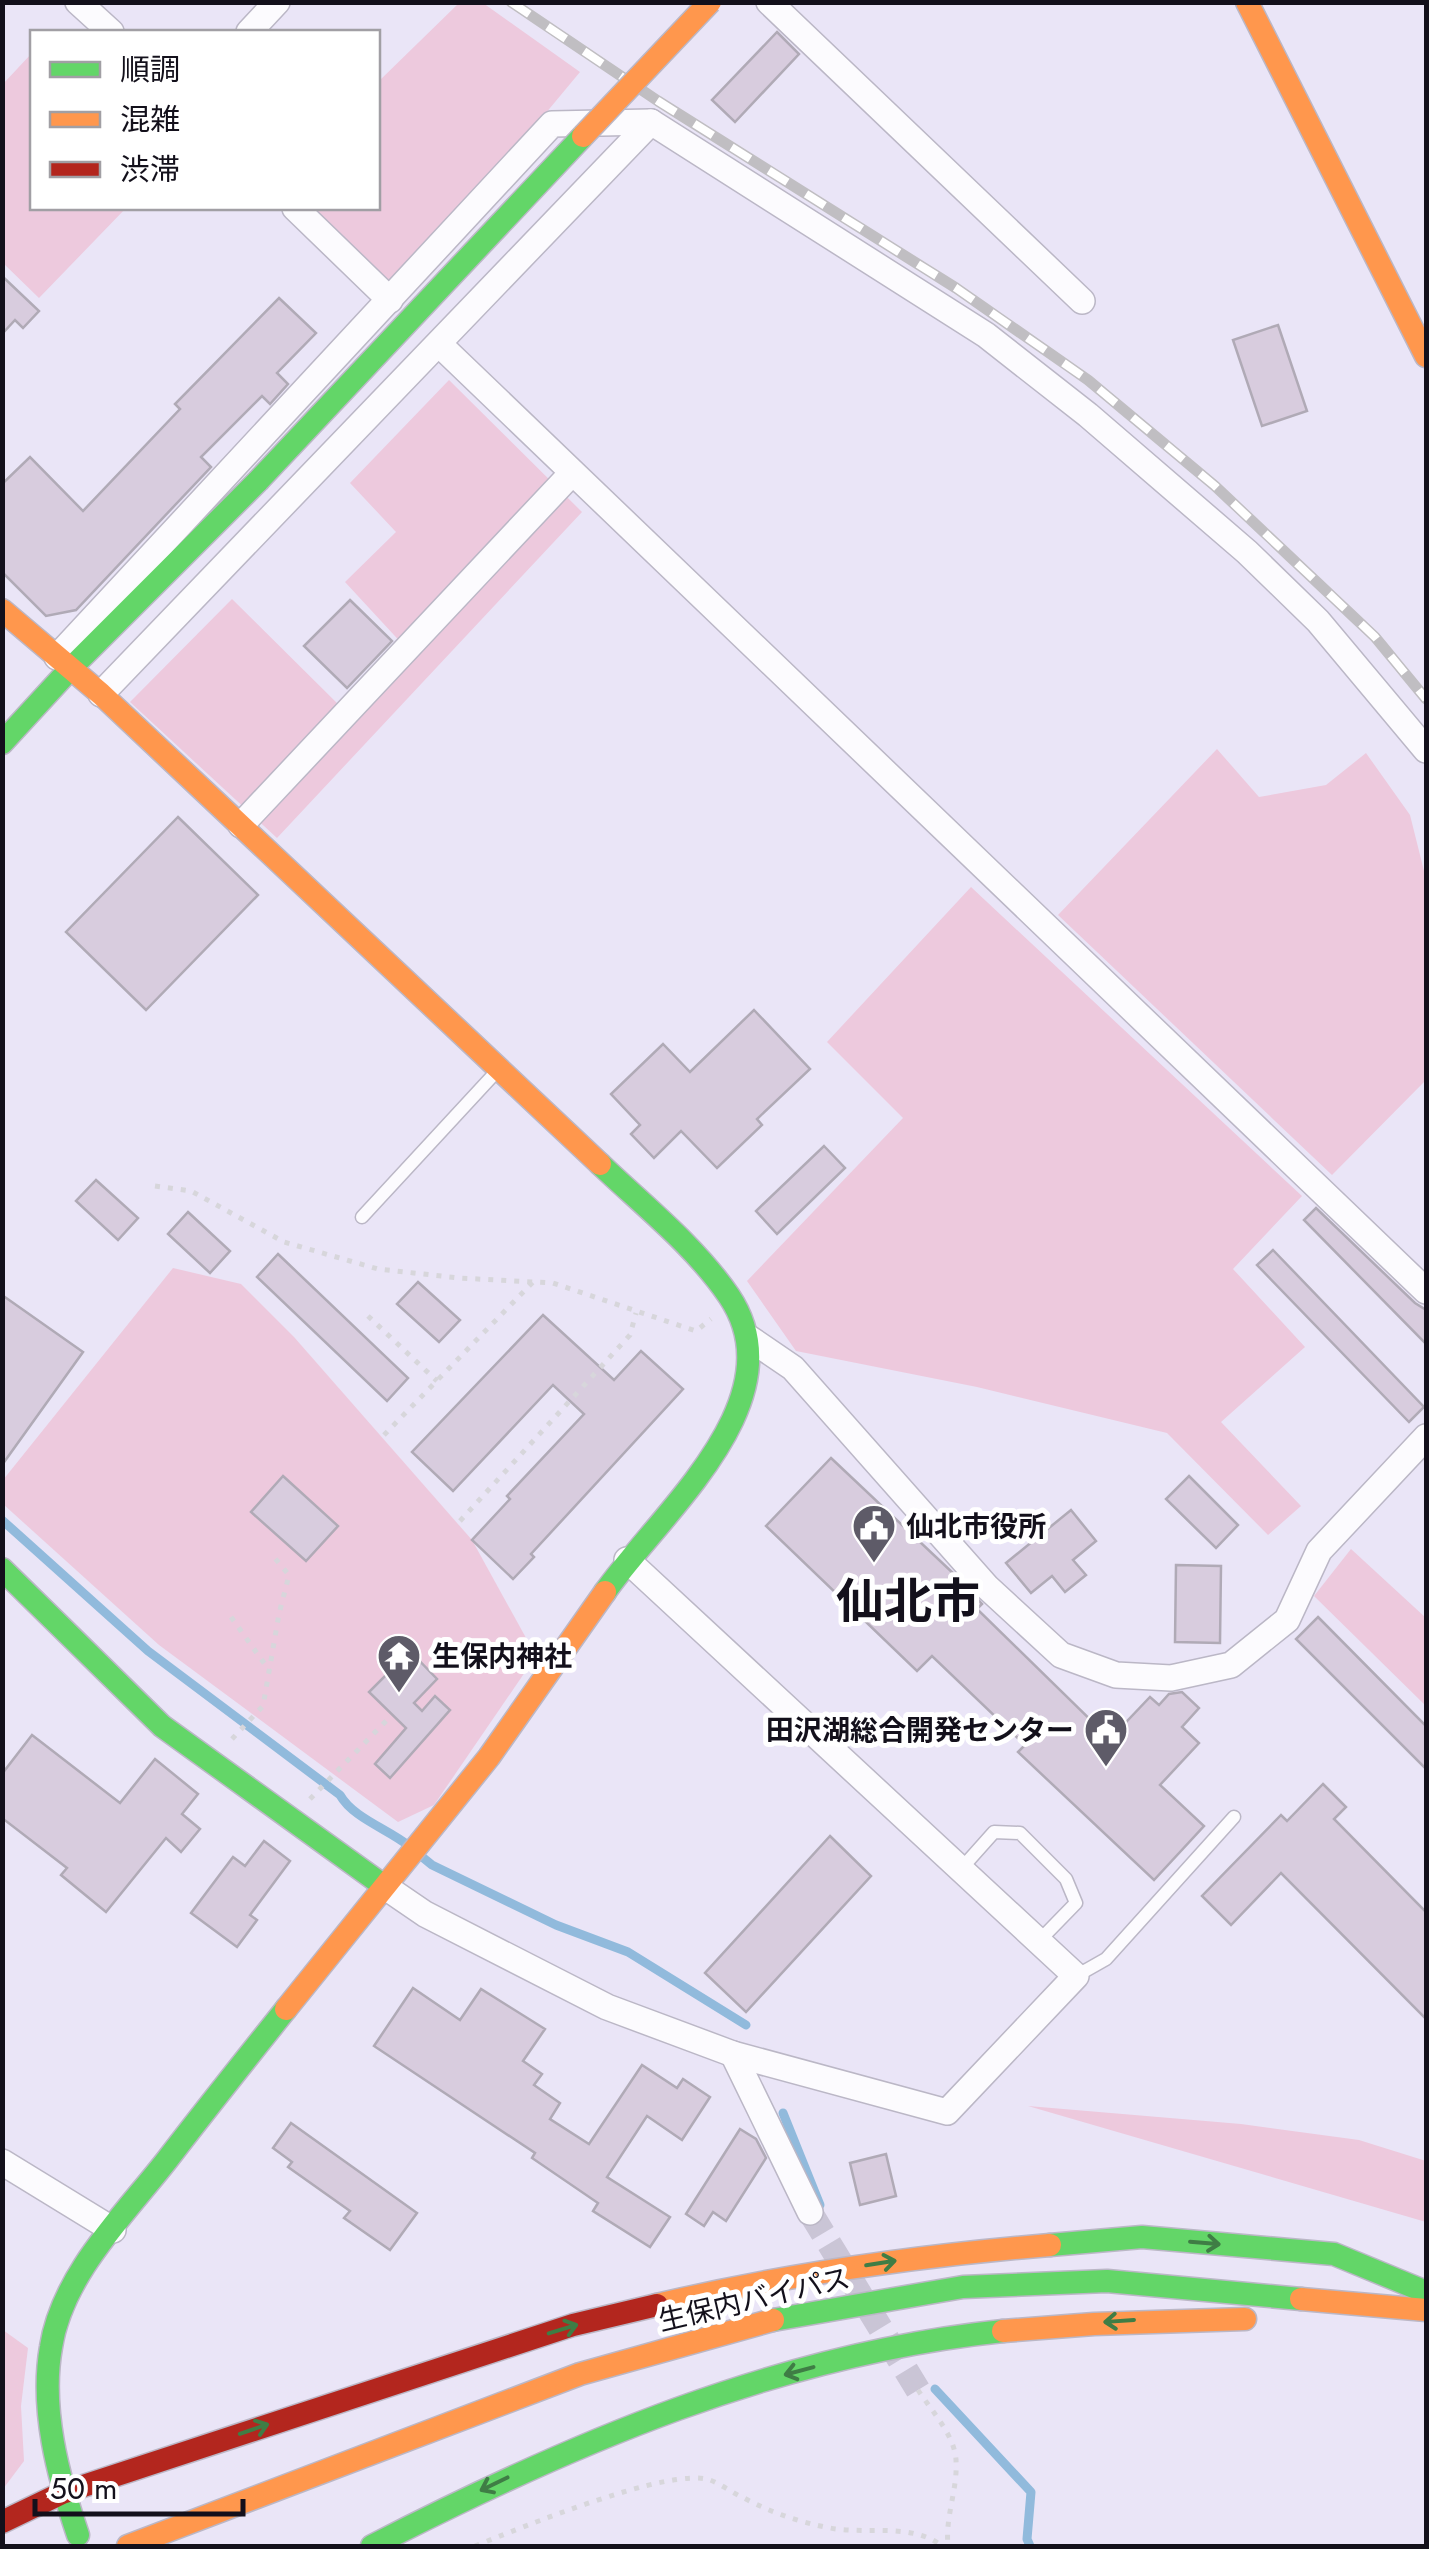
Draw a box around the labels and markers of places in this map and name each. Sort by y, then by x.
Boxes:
public building icon: 仙北市役所 [851,1503,897,1564]
place label: 仙北市役所 [906,1506,1046,1547]
temple icon: 生保内神社 [376,1633,422,1694]
place label: 生保内神社 [432,1636,572,1677]
public building icon: 田沢湖総合開発センター [1083,1707,1129,1768]
place label: 田沢湖総合開発センター [766,1710,1074,1751]

